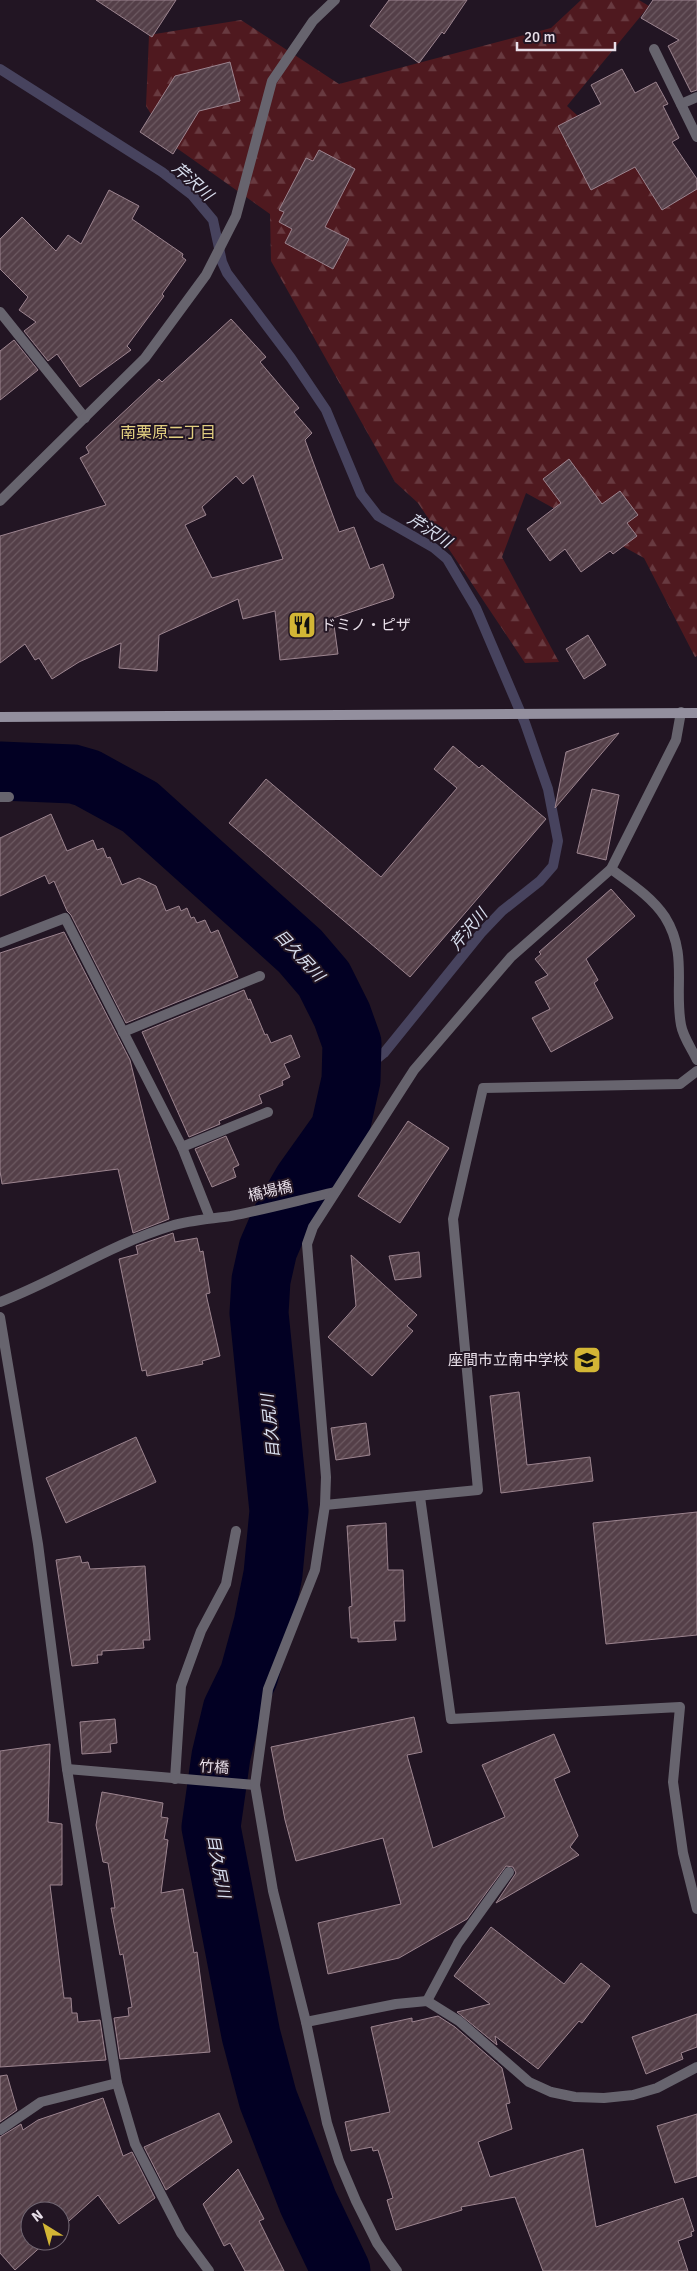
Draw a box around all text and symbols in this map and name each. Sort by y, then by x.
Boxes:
scale bar [517,20,614,52]
text: 20 m [524,28,555,46]
water label: 芹沢川 [168,158,218,207]
district label: 南栗原二丁目 [120,423,216,443]
water label: 芹沢川 [404,509,457,553]
restaurant icon: ドミノ・ピザ [287,610,317,640]
place label: ドミノ・ピザ [321,616,411,634]
water label: 芹沢川 [446,903,493,954]
water label: 目久尻川 [270,925,330,987]
street label: 橋場橋 [246,1177,294,1205]
school or university icon: 座間市立南中学校 [572,1345,602,1375]
place label: 座間市立南中学校 [448,1351,568,1369]
water label: 目久尻川 [257,1391,284,1459]
street label: 竹橋 [198,1757,230,1777]
water label: 目久尻川 [202,1833,234,1901]
north arrow [20,2201,70,2251]
text: N [28,2206,46,2226]

